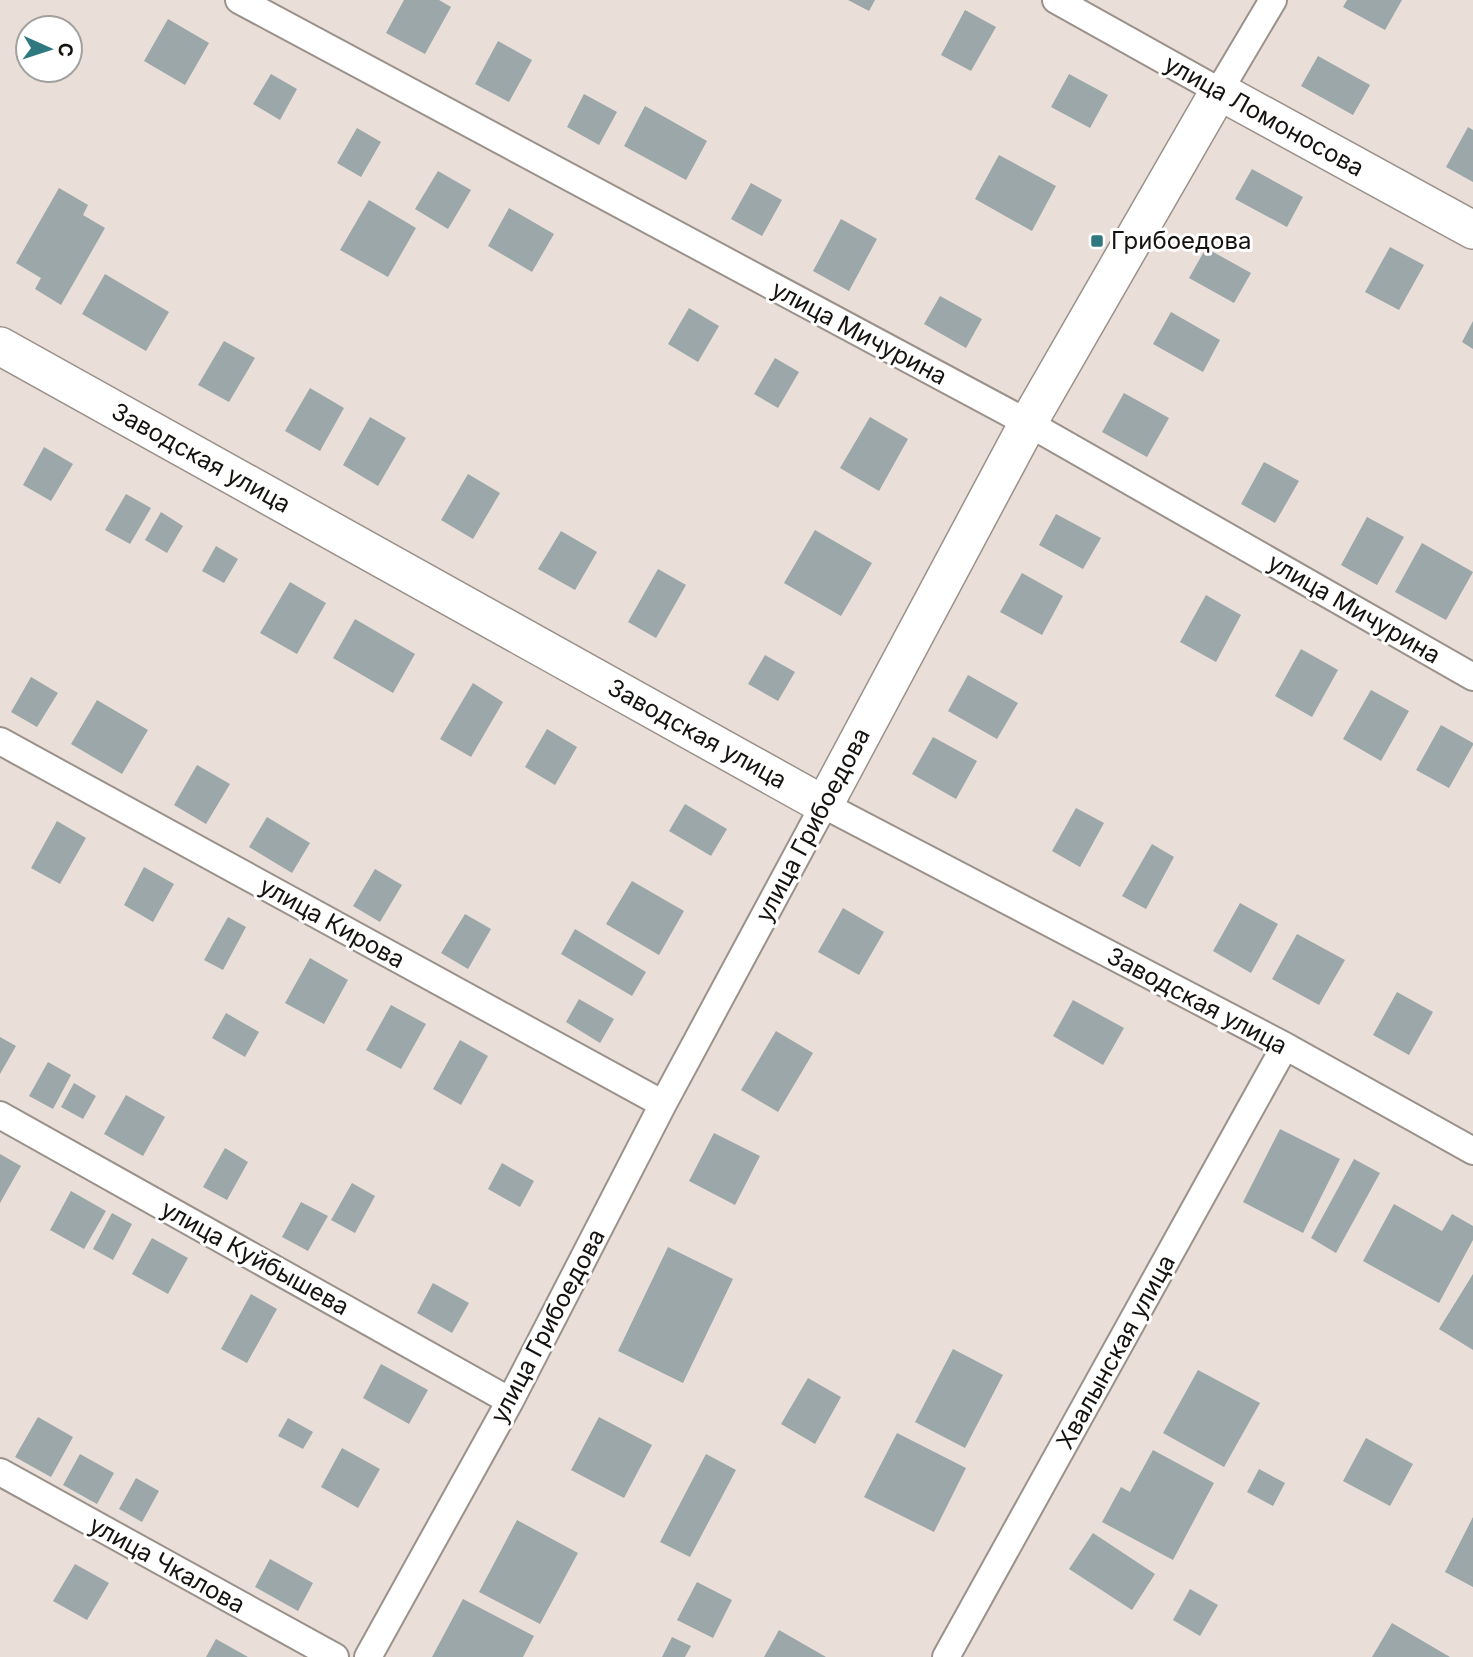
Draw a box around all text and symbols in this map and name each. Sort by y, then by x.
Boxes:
north arrow [14,14,84,84]
text: С [54,42,77,57]
street label: улица Ломоносова [1159,49,1369,183]
place label: Грибоедова [1111,226,1252,255]
marker: Грибоедова [1089,233,1105,249]
street label: улица Мичурина [767,274,952,391]
street label: Заводская улица [107,396,296,519]
street label: улица Мичурина [1263,547,1446,670]
street label: Заводская улица [603,672,792,795]
street label: улица Грибоедова [749,723,876,927]
street label: улица Кирова [255,871,410,974]
street label: Заводская улица [1102,941,1292,1060]
street label: улица Куйбышева [156,1194,354,1321]
street label: улица Грибоедова [484,1224,611,1428]
street label: Хвалынская улица [1050,1250,1181,1454]
street label: улица Чкалова [84,1510,250,1619]

